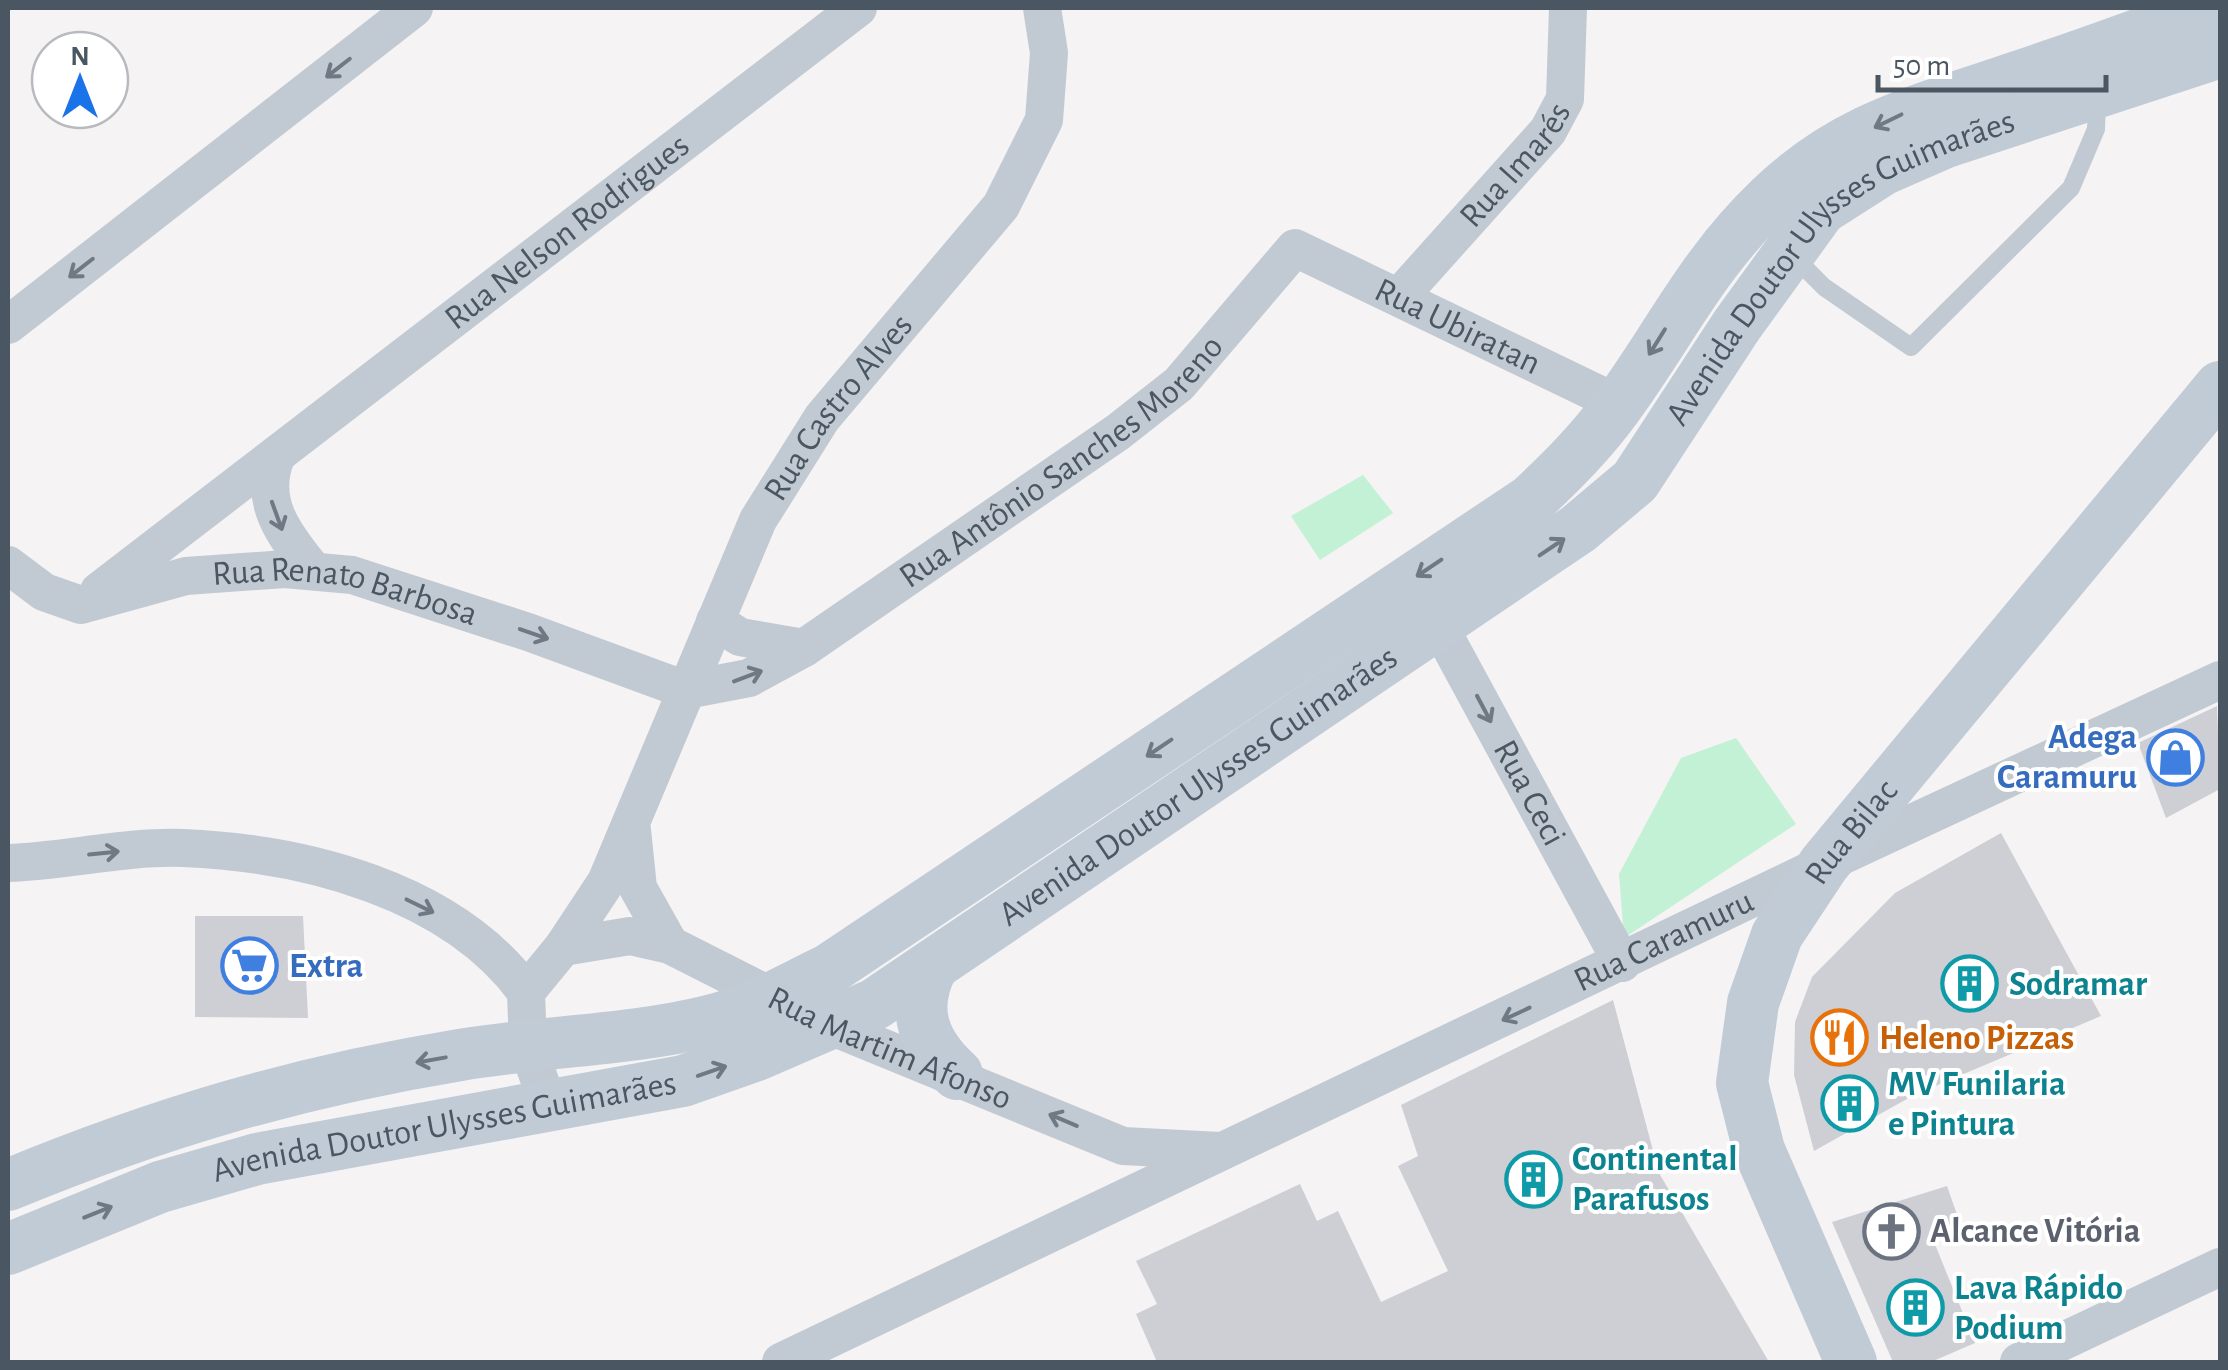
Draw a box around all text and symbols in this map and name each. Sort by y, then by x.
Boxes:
north arrow [30,30,130,130]
scale bar [1878,30,2106,92]
text: N [70,43,90,71]
text: 50 m [1893,51,1950,81]
one-way arrow [325,56,351,78]
street label: Rua Imarés [1453,97,1577,234]
street label: Avenida Doutor Ulysses Guimarães [1659,103,2019,431]
one-way arrow [1873,112,1903,131]
street label: Rua Nelson Rodrigues [438,127,696,336]
one-way arrow [69,256,95,278]
street label: Rua Ubiratan [1370,272,1546,381]
street label: Rua Castro Alves [757,308,919,507]
one-way arrow [1647,328,1667,356]
street label: Rua Antônio Sanches Moreno [893,329,1230,594]
one-way arrow [269,500,287,531]
one-way arrow [1538,536,1566,557]
street label: Rua Renato Barbosa [211,551,482,632]
one-way arrow [1416,557,1444,578]
one-way arrow [518,626,549,644]
street label: Avenida Doutor Ulysses Guimarães [993,639,1403,932]
one-way arrow [732,666,762,684]
one-way arrow [1475,694,1495,724]
place label: Adega Caramuru [1997,720,2137,795]
shop icon: Adega Caramuru [2146,727,2206,787]
street label: Rua Ceci [1487,734,1572,851]
one-way arrow [1146,737,1174,758]
street label: Rua Bilac [1798,773,1904,891]
one-way arrow [88,843,120,862]
street label: Rua Caramuru [1568,883,1759,998]
one-way arrow [405,898,435,917]
supermarket icon: Extra [220,936,280,996]
place label: Extra [289,949,363,984]
building icon: Sodramar [1940,954,2000,1014]
place label: Sodramar [2009,967,2147,1002]
street label: Rua Martim Afonso [762,980,1017,1116]
one-way arrow [1502,1005,1532,1024]
restaurant icon: Heleno Pizzas [1810,1008,1870,1068]
place label: Heleno Pizzas [1879,1021,2074,1056]
one-way arrow [416,1052,448,1071]
one-way arrow [696,1060,728,1078]
street label: Avenida Doutor Ulysses Guimarães [208,1065,679,1189]
place label: MV Funilaria e Pintura [1888,1067,2066,1142]
building icon: MV Funilaria e Pintura [1819,1074,1879,1134]
one-way arrow [1049,1110,1079,1128]
place label: Continental Parafusos [1572,1142,1738,1217]
building icon: Continental Parafusos [1503,1149,1563,1209]
church icon: Alcance Vitória [1861,1201,1921,1261]
one-way arrow [82,1202,113,1220]
place label: Alcance Vitória [1930,1214,2141,1249]
place label: Lava Rápido Podium [1954,1271,2123,1346]
building icon: Lava Rápido Podium [1885,1278,1945,1338]

